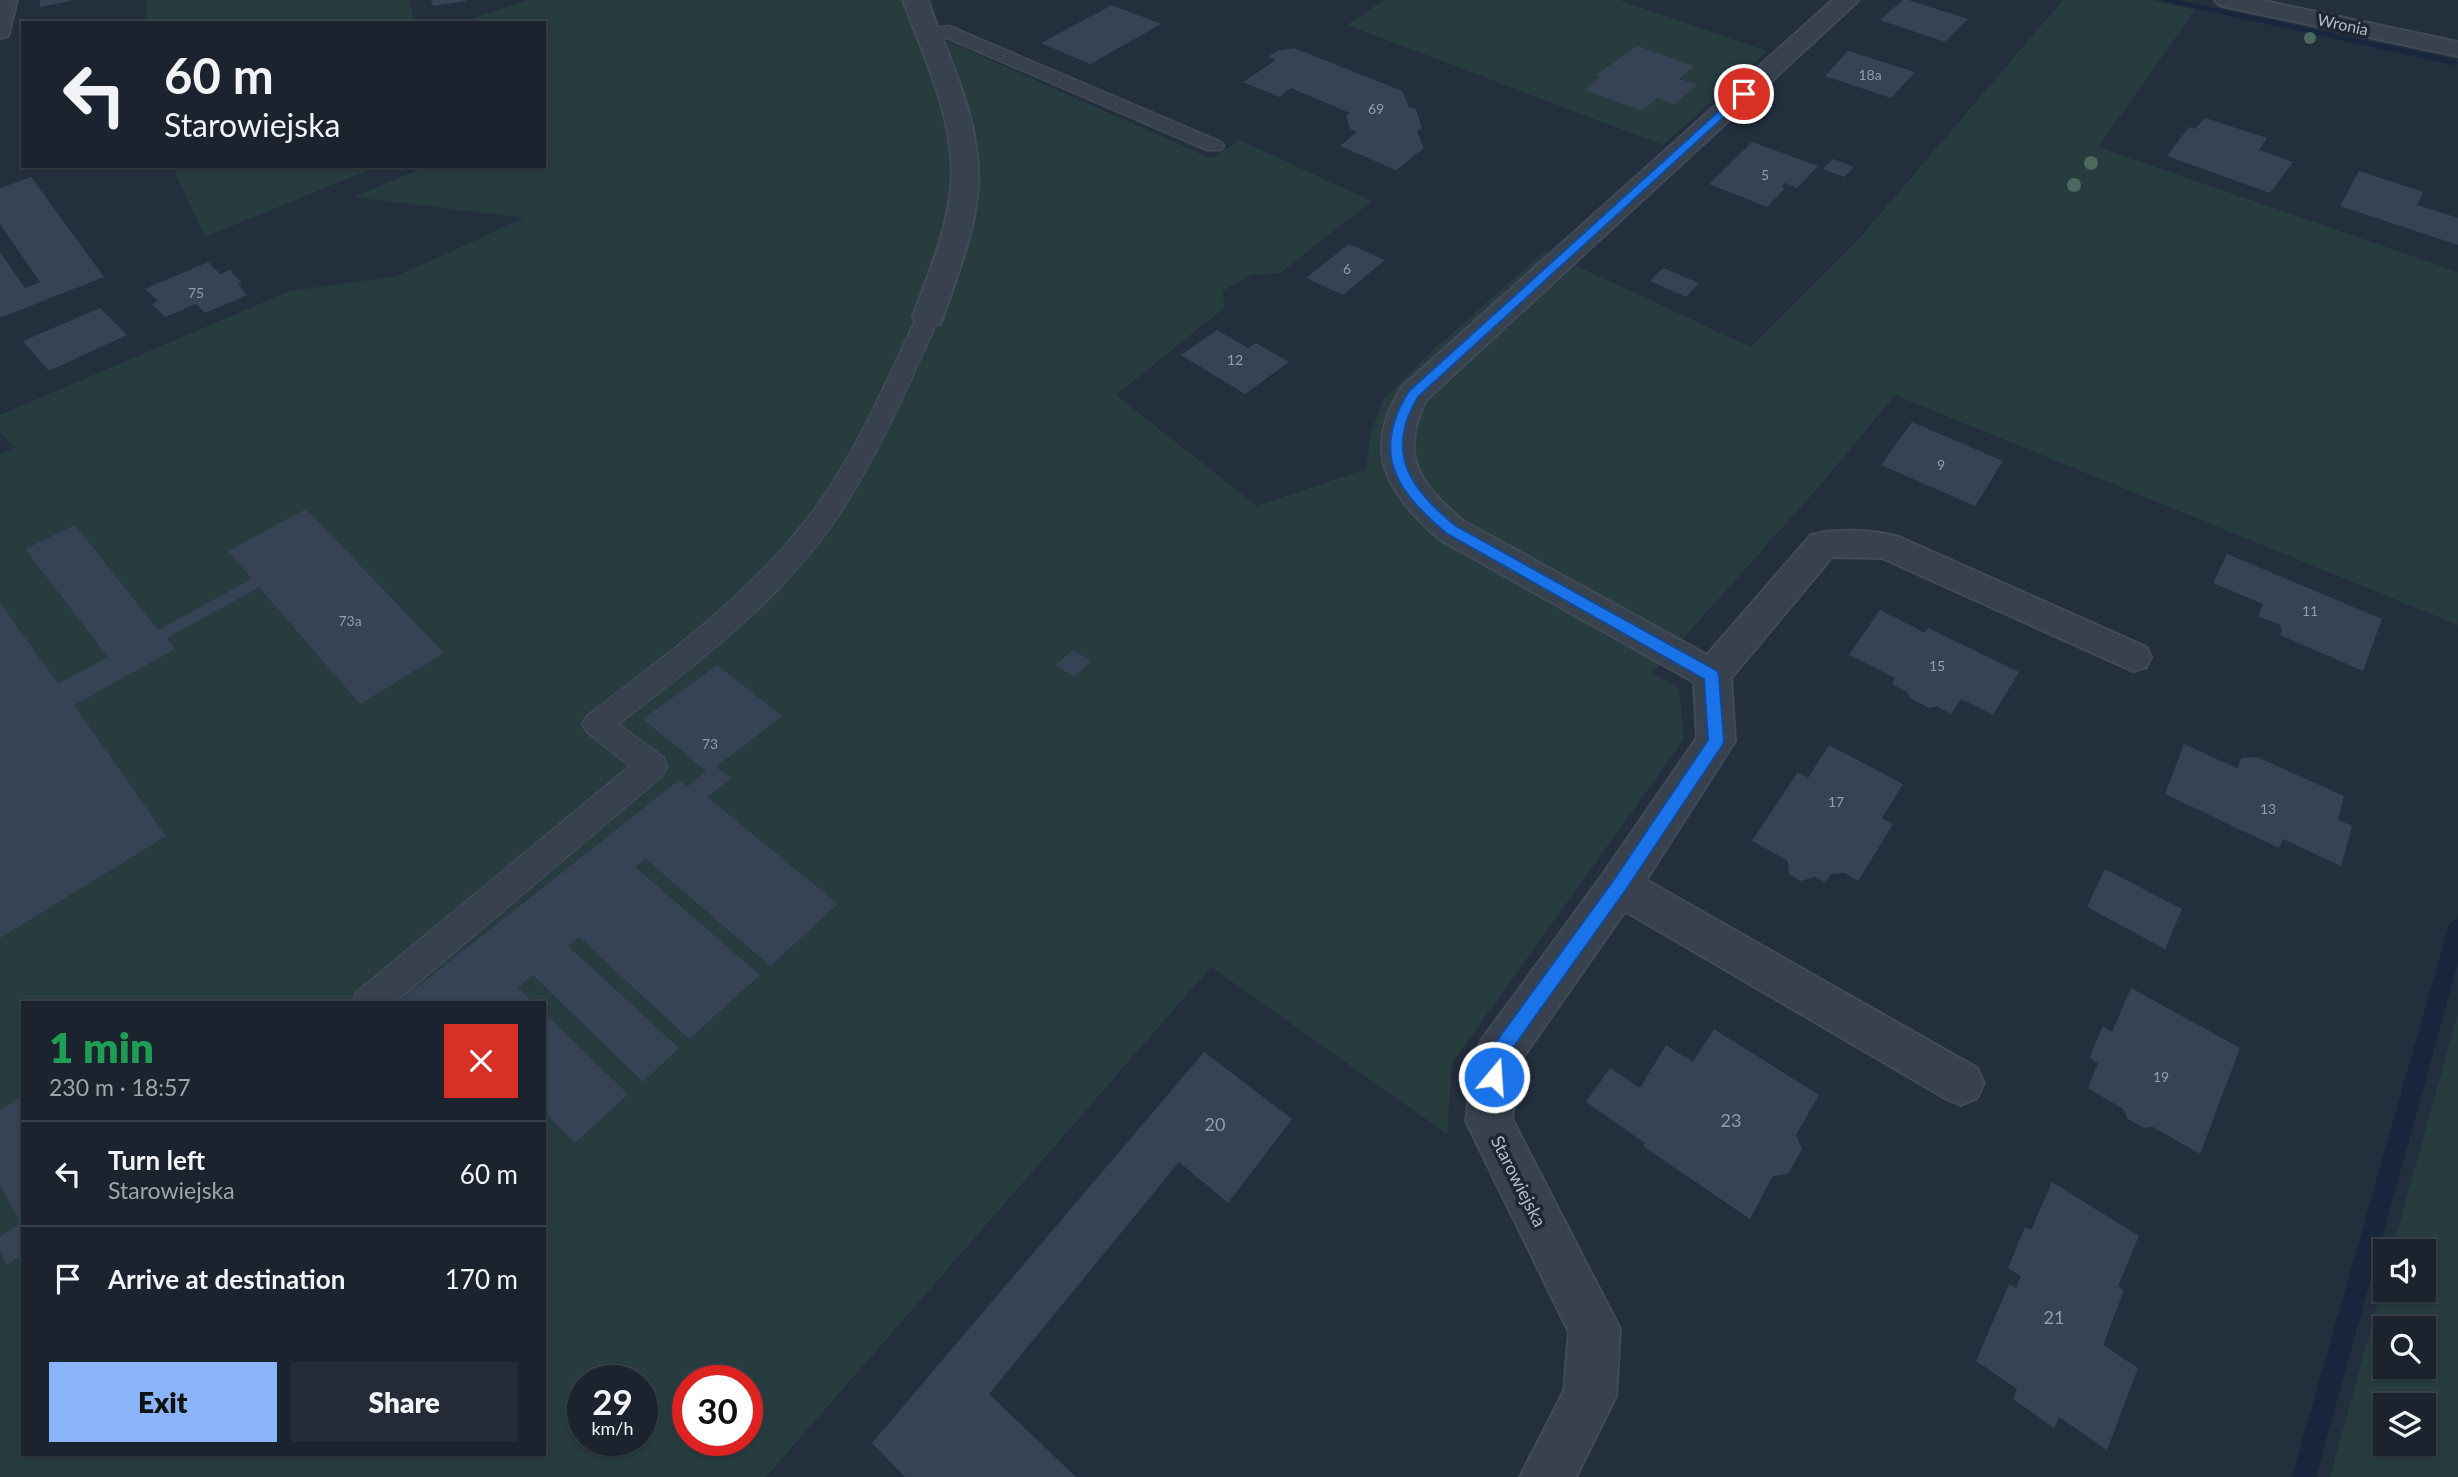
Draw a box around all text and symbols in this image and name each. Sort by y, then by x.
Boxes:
street label: Wronia [2316,9,2370,39]
text: 60 m [164,46,274,104]
icon: left [49,49,140,140]
pin [1714,64,1774,124]
house number: 18a [1858,66,1882,83]
icon: arrive [1725,75,1763,113]
house number: 69 [1368,100,1384,117]
text: Starowiejska [164,105,340,144]
house number: 5 [1761,166,1769,183]
house number: 6 [1343,260,1351,277]
house number: 75 [188,284,204,301]
house number: 12 [1227,351,1243,368]
house number: 9 [1937,456,1945,473]
house number: 11 [2302,602,2318,619]
house number: 73a [338,612,362,629]
house number: 15 [1929,657,1945,674]
house number: 73 [702,735,718,752]
house number: 17 [1828,793,1844,810]
house number: 13 [2260,800,2276,817]
text: 1 min [49,1022,154,1072]
button: close [444,1024,518,1098]
position arrow [1457,1040,1531,1114]
house number: 19 [2153,1068,2169,1085]
text: 230 m · 18:57 [49,1073,191,1101]
house number: 23 [1721,1109,1741,1131]
house number: 20 [1205,1113,1225,1135]
street label: Starowiejska [1487,1132,1551,1230]
text: Turn left [108,1144,205,1176]
icon: left [49,1155,87,1193]
text: 60 m [460,1158,518,1190]
text: Starowiejska [108,1176,235,1204]
map controls [2373,1239,2436,1456]
button: sound [2373,1239,2436,1302]
icon: arrive [49,1260,87,1298]
text: Arrive at destination [108,1263,345,1295]
text: 170 m [445,1263,518,1295]
house number: 21 [2044,1306,2064,1328]
button: search [2373,1316,2436,1379]
button: Exit [49,1362,277,1442]
button: Share [291,1362,518,1442]
speed limit sign: 30 [672,1365,763,1456]
text: 29 [592,1380,633,1422]
button: layers [2373,1393,2436,1456]
text: km/h [591,1417,634,1439]

